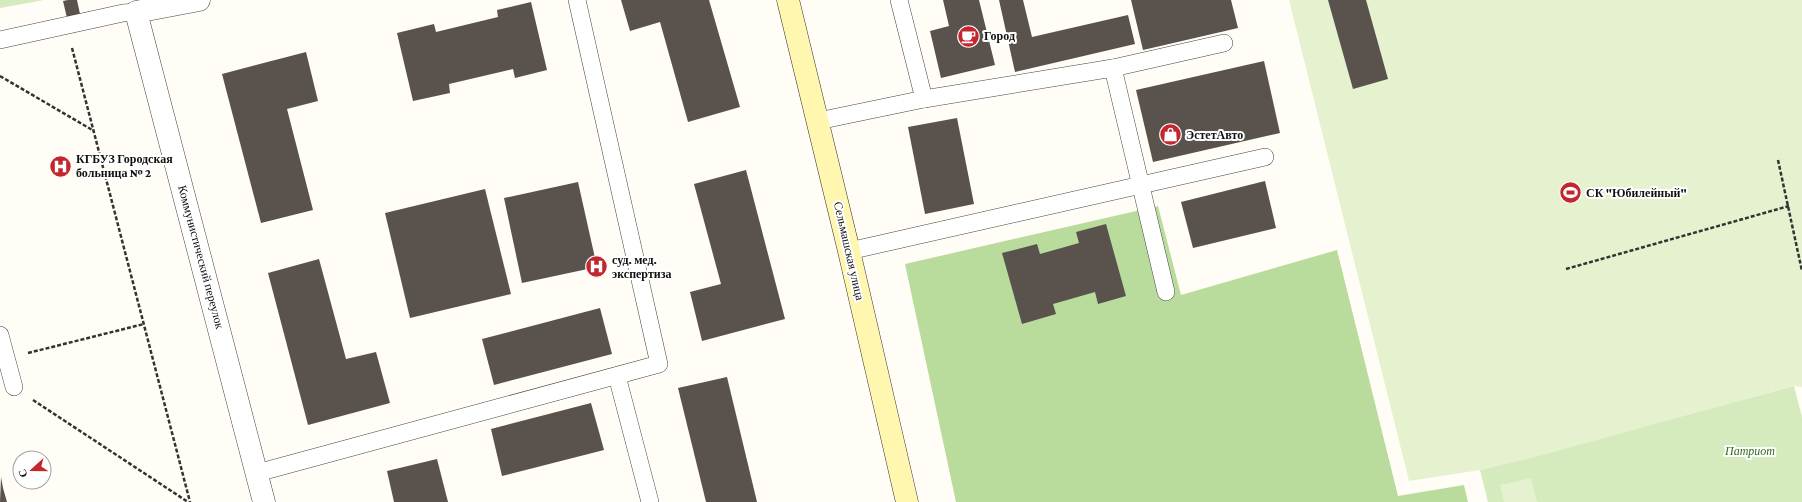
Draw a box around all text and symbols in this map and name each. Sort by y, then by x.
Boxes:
cafe icon: Город [956,23,982,49]
place label: Город [984,29,1015,43]
shop icon: ЭстетАвто [1158,122,1184,148]
place label: ЭстетАвто [1186,128,1243,142]
place label: КГБУЗ Городская больница № 2 [76,152,173,180]
hospital icon: КГБУЗ Городская больница № 2 [48,153,74,179]
sports icon: СК "Юбилейный" [1557,180,1583,206]
street label: Коммунистический переулок [175,184,227,331]
place label: СК "Юбилейный" [1586,186,1687,200]
street label: Сельмашская улица [831,200,867,302]
place label: суд. мед. экспертиза [612,253,672,281]
hospital icon: суд. мед. экспертиза [584,254,610,280]
park label: Патриот [1724,444,1775,458]
north arrow [12,450,52,490]
text: С [16,468,30,479]

